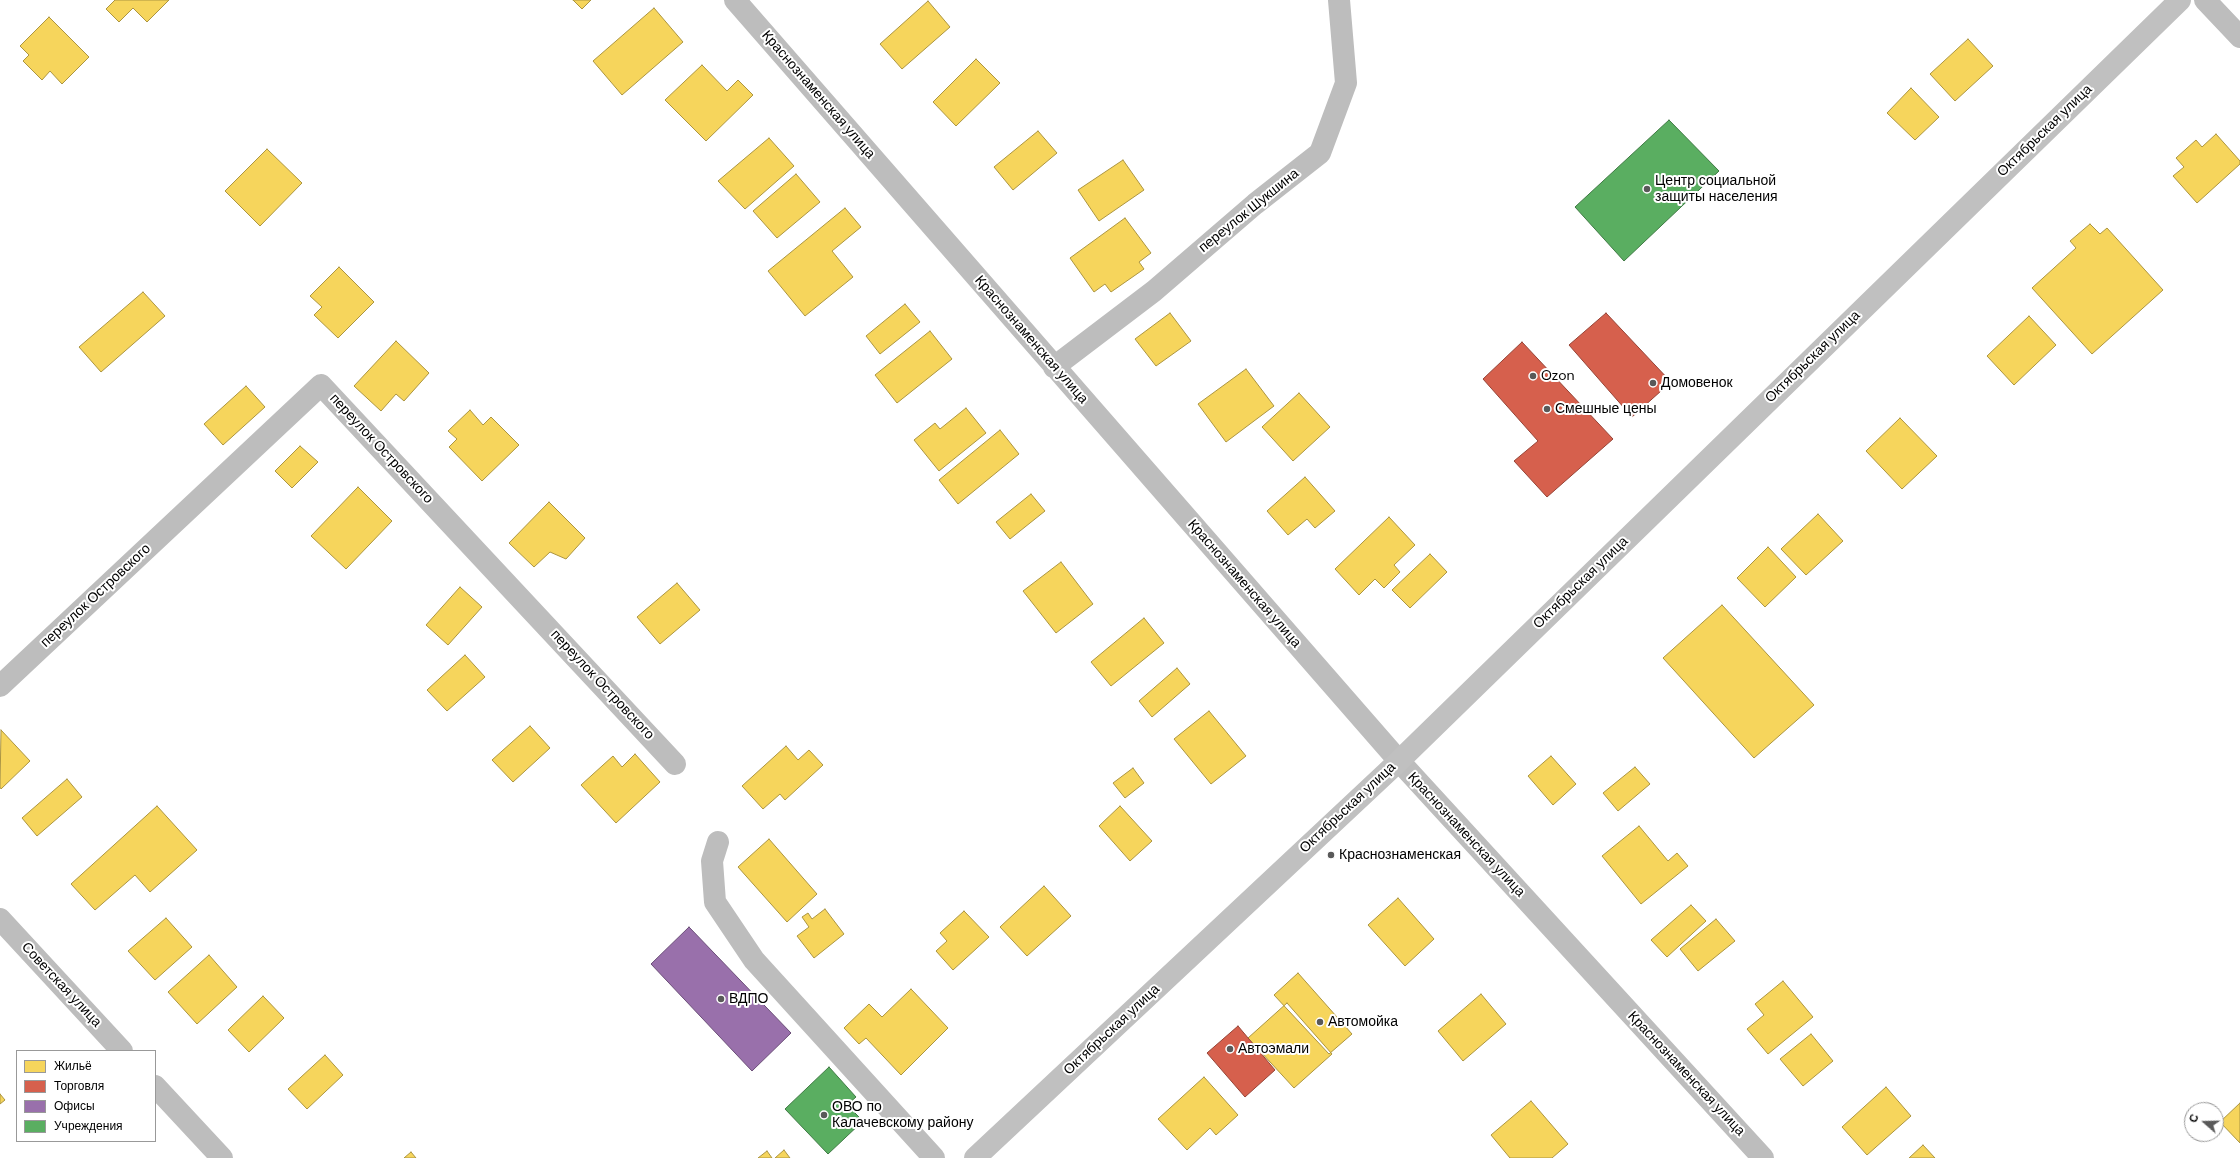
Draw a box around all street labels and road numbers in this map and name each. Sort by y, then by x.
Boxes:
street label: Краснознаменская улица [758,28,878,162]
street label: Октябрьская улица [1994,81,2096,181]
street label: переулок Шукшина [1196,165,1302,257]
street label: Краснознаменская улица [971,273,1091,407]
street label: Октябрьская улица [1762,307,1864,407]
street label: переулок Островского [326,391,436,507]
street label: Краснознаменская улица [1184,517,1304,651]
street label: Октябрьская улица [1530,533,1632,633]
street label: переулок Островского [38,541,154,651]
street label: переулок Островского [547,627,657,743]
street label: Октябрьская улица [1296,759,1400,857]
street label: Краснознаменская улица [1404,769,1528,901]
street label: Советская улица [17,939,105,1031]
street label: Октябрьская улица [1060,981,1164,1079]
street label: Краснознаменская улица [1624,1008,1748,1140]

